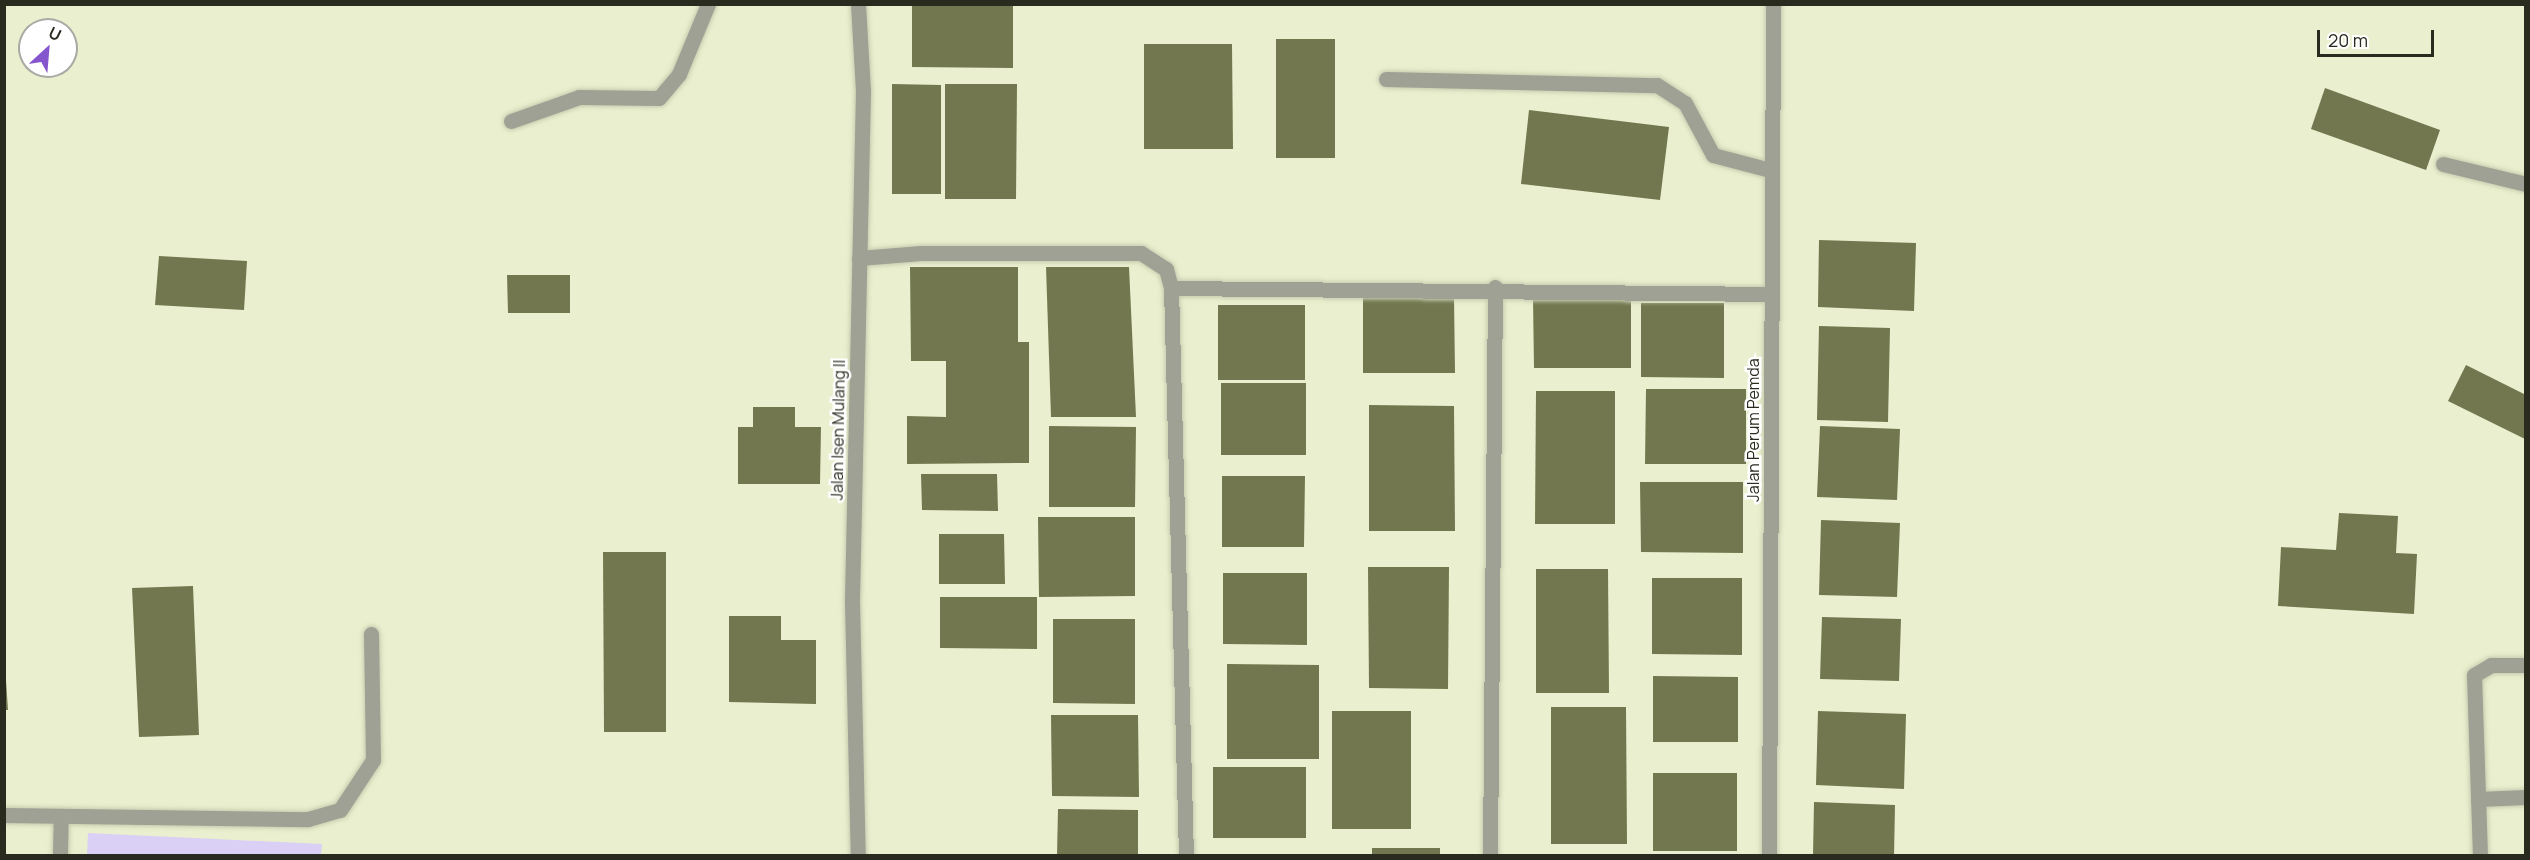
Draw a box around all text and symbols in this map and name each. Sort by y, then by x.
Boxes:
north arrow [18,18,78,78]
scale bar [2320,18,2437,56]
text: U [45,21,65,46]
text: 20 m [2328,28,2368,52]
street label: Jalan Perum Pemda [1743,358,1763,502]
street label: Jalan Isen Mulang II [827,359,849,501]

